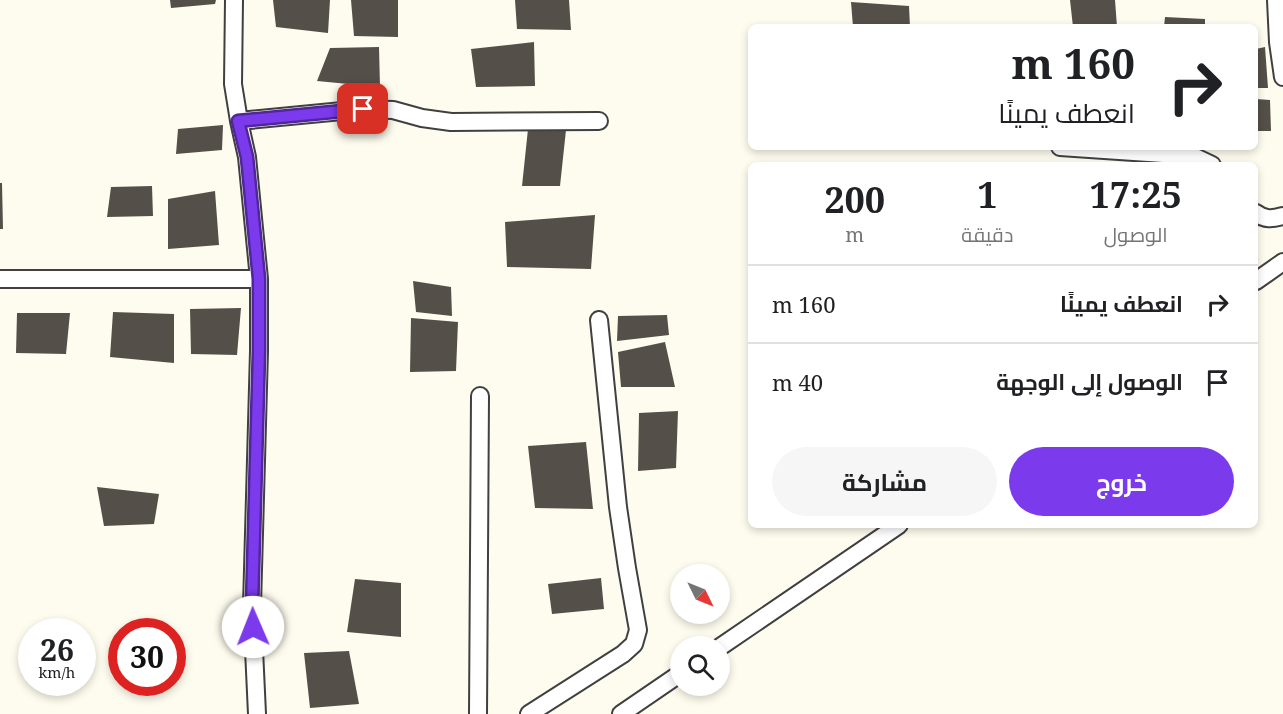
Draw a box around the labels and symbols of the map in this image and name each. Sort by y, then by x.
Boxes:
pin [337,83,388,134]
north arrow [670,564,730,624]
position arrow [221,595,285,659]
speed limit sign: 30 [108,618,186,696]

